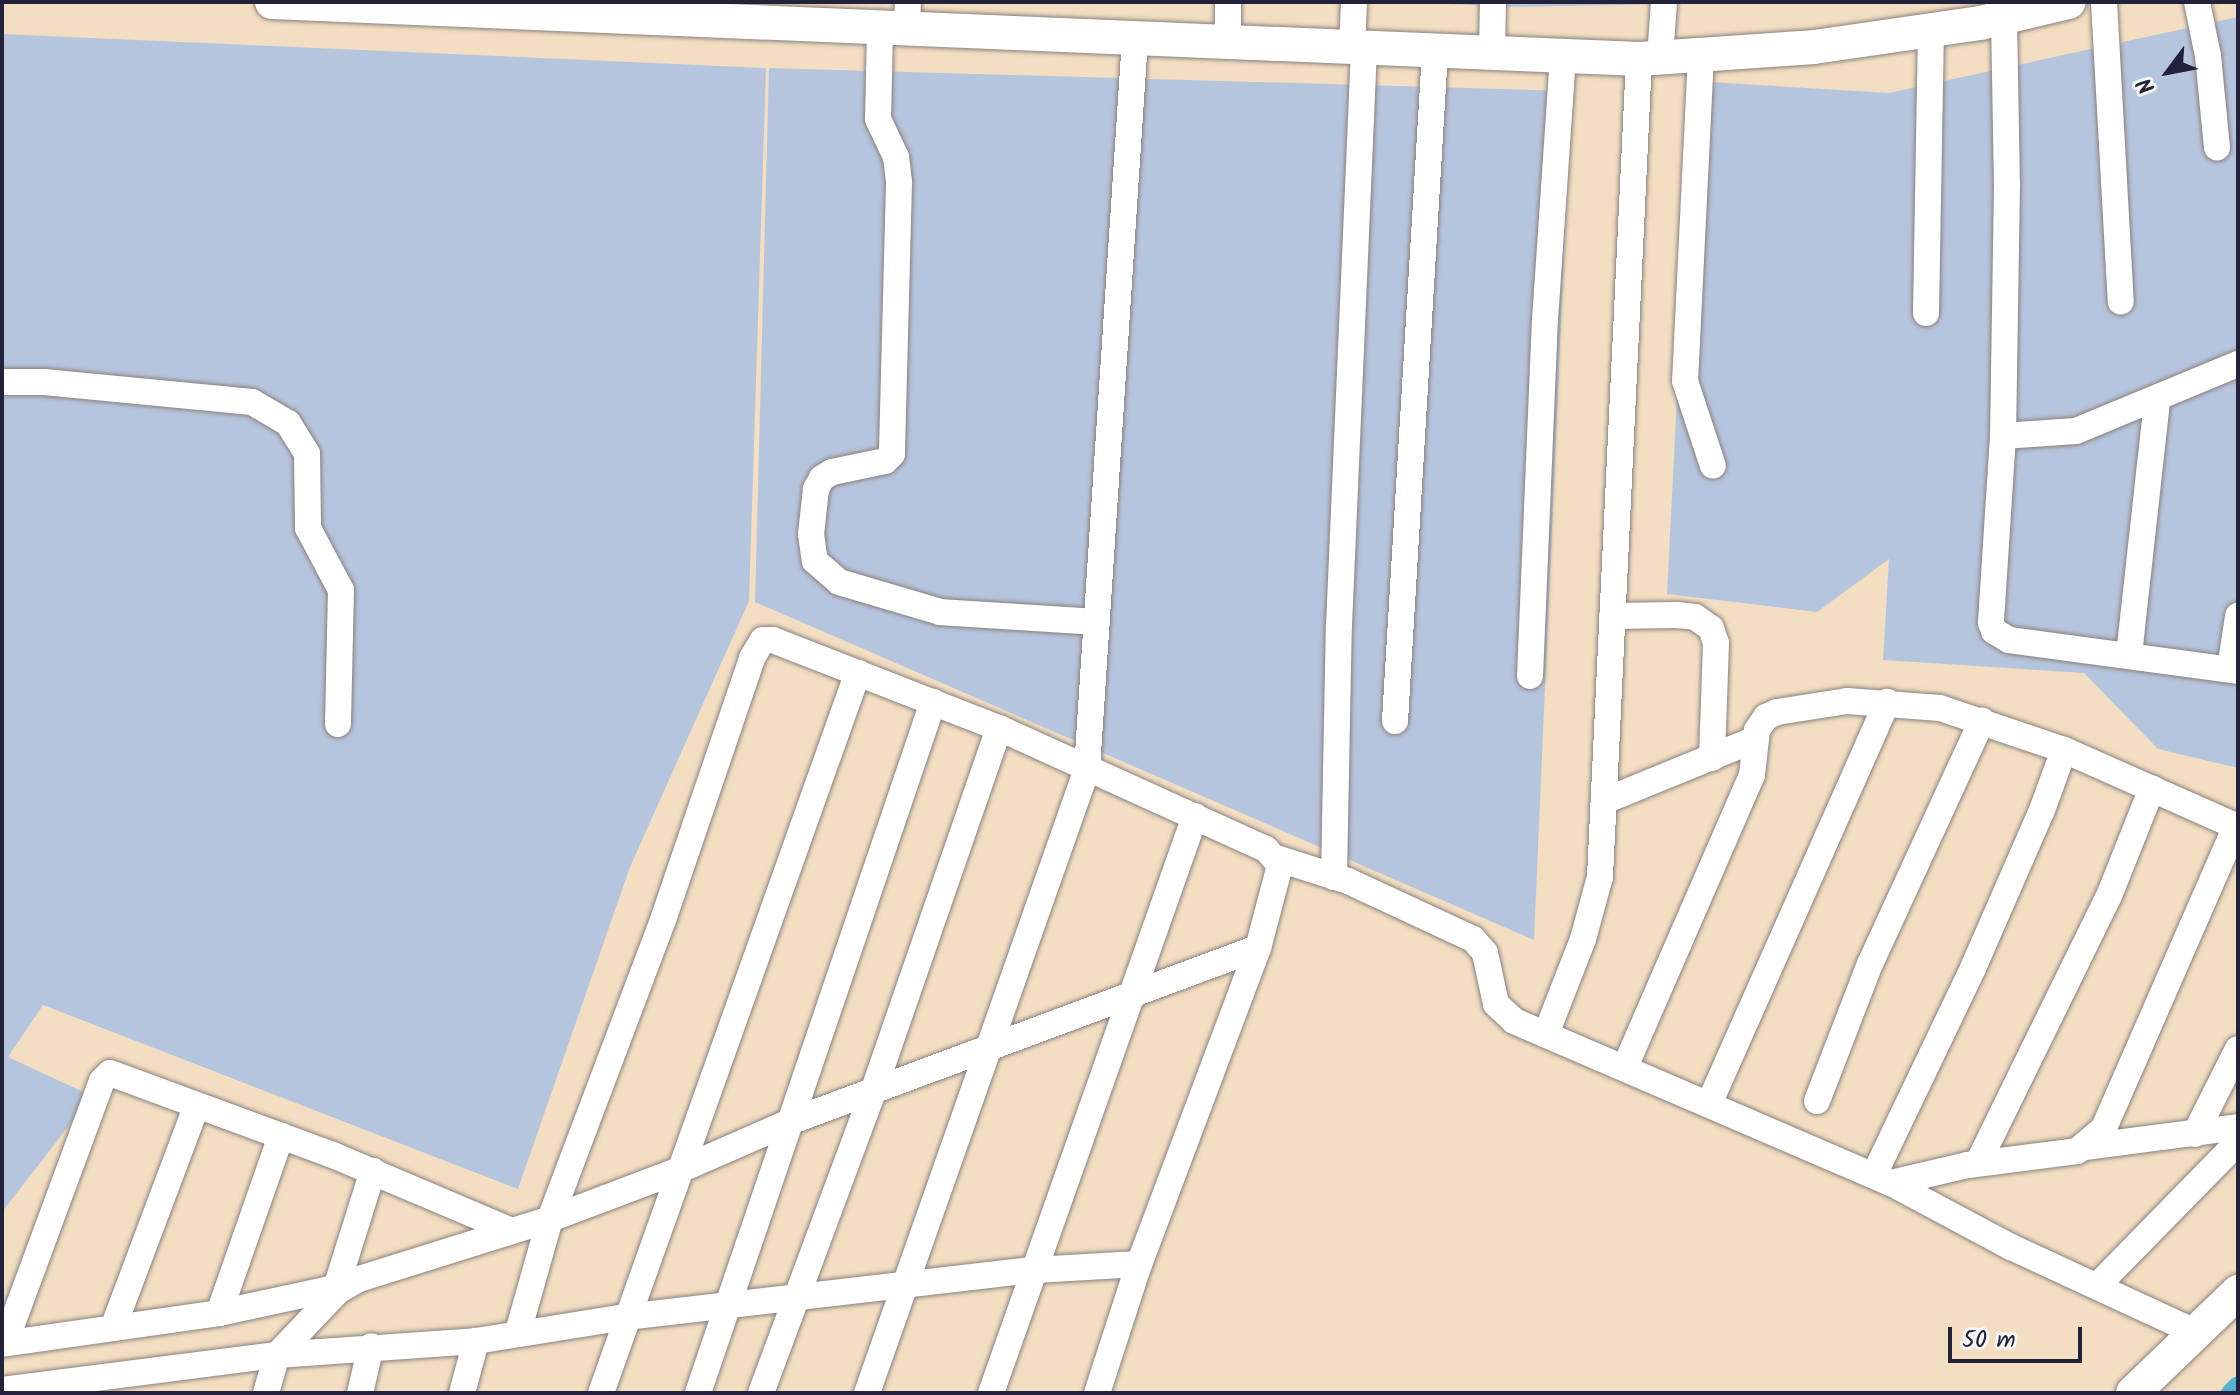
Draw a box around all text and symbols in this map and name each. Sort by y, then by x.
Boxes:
north arrow [2128,32,2208,112]
text: N [2129,70,2166,100]
scale bar [1952,1311,2086,1361]
text: 50 m [1962,1321,2016,1360]

